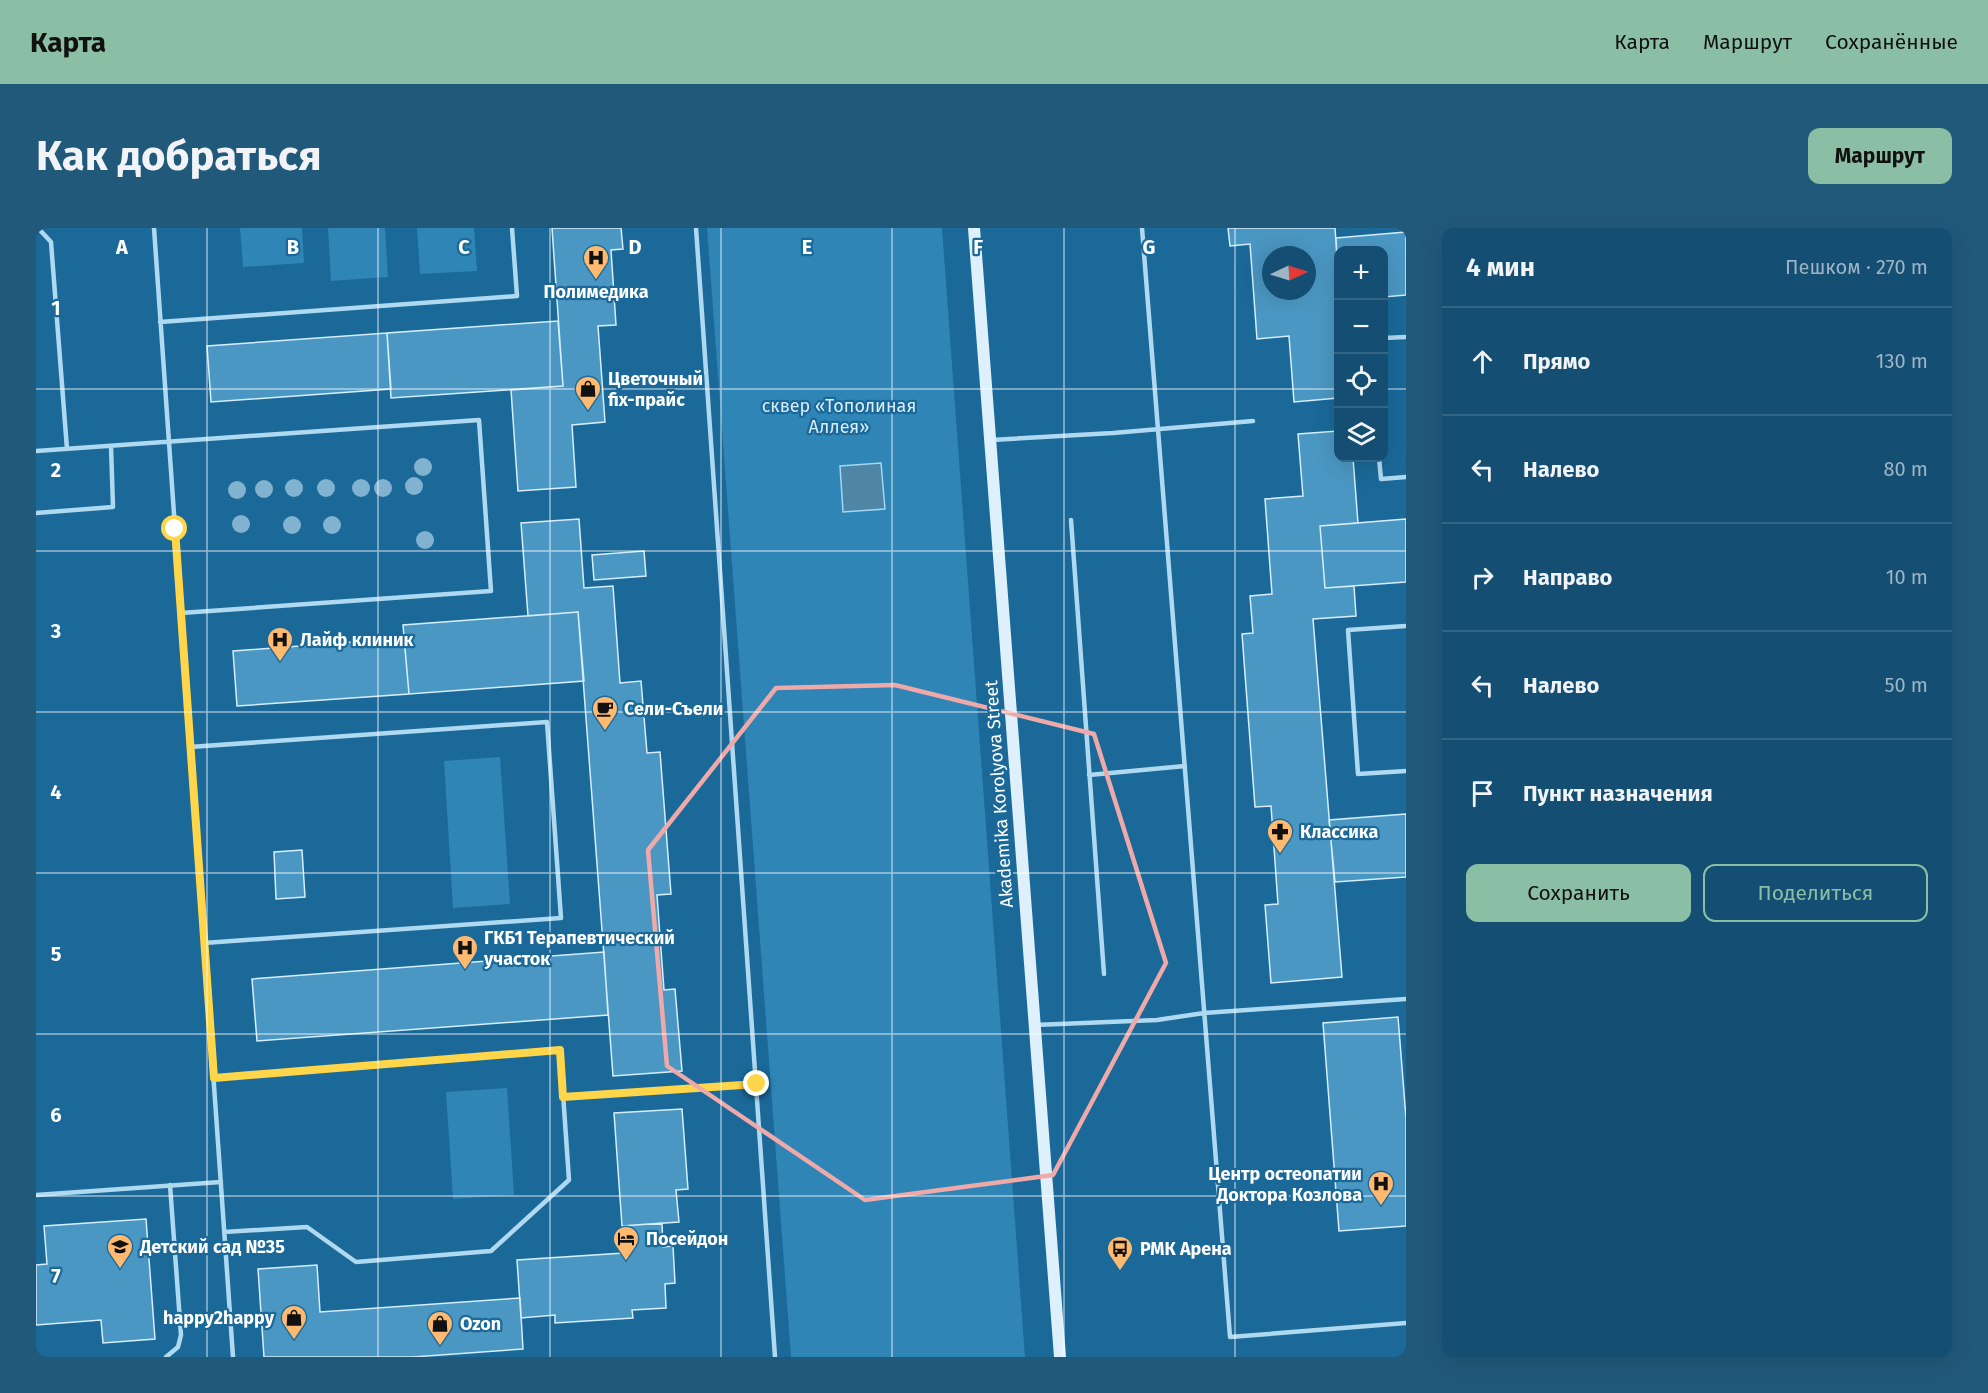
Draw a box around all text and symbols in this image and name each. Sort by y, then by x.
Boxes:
text: Карта [30,26,106,59]
text: Карта [1614,29,1670,55]
text: Маршрут [1703,29,1792,55]
text: Сохранённые [1825,29,1958,55]
button: Маршрут [1808,128,1952,184]
text: Как добраться [36,131,322,181]
text: A [115,235,129,259]
text: B [287,235,299,259]
text: C [458,235,470,259]
text: D [628,235,642,259]
text: E [802,235,812,259]
text: F [973,235,983,259]
text: G [1143,235,1155,259]
hospital icon: Полимедика [581,243,611,281]
north arrow [1262,246,1316,300]
map controls [1334,246,1388,462]
button: + [1334,246,1388,300]
text: 4 мин [1466,252,1535,283]
text: Пешком · 270 m [1785,255,1928,279]
place label: Полимедика [543,281,649,303]
text: 1 [51,296,61,320]
button: − [1334,300,1388,354]
icon: ahead [1466,345,1499,378]
text: Прямо [1523,348,1590,375]
text: 130 m [1876,349,1928,373]
button: locate [1334,354,1388,408]
place label: Цветочный fix-прайс [608,368,703,411]
shop icon: Цветочный fix-прайс [573,374,603,412]
park label: сквер «Тополиная Аллея» [762,395,916,438]
button: layers [1334,408,1388,462]
icon: left [1466,453,1499,486]
text: Налево [1523,456,1599,483]
text: 80 m [1883,457,1928,481]
text: 2 [51,458,61,482]
route start [161,515,187,541]
icon: right [1466,561,1499,594]
text: Направо [1523,564,1612,591]
text: 10 m [1886,565,1928,589]
text: 3 [50,619,61,643]
hospital icon: Лайф клиник [265,625,295,663]
place label: Лайф клиник [300,629,414,651]
icon: left [1466,669,1499,702]
text: Налево [1523,672,1599,699]
text: 50 m [1884,673,1928,697]
street label: Akademika Korolyova Street [980,679,1018,908]
cafe icon: Сели-Съели [590,694,620,732]
place label: Сели-Съели [624,698,723,720]
icon: arrive [1466,777,1499,810]
text: 4 [50,780,62,804]
text: Пункт назначения [1523,780,1713,807]
pharmacy icon: Классика [1265,817,1295,855]
place label: Классика [1300,821,1378,843]
button: Сохранить [1466,864,1691,922]
button: Поделиться [1703,864,1928,922]
place label: ГКБ1 Терапевтический участок [483,927,675,970]
hospital icon: ГКБ1 Терапевтический участок [450,933,480,971]
text: 5 [51,942,62,966]
route end [743,1070,769,1096]
text: 6 [50,1103,62,1127]
place label: Центр остеопатии Доктора Козлова [1208,1163,1362,1206]
hospital icon: Центр остеопатии Доктора Козлова [1366,1169,1396,1207]
hotel icon: Посейдон [611,1224,641,1262]
place label: Посейдон [646,1228,728,1250]
school or university icon: Детский сад №35 [105,1232,135,1270]
bus stop icon: РМК Арена [1105,1234,1135,1272]
place label: Детский сад №35 [139,1236,285,1258]
place label: РМК Арена [1140,1238,1232,1260]
text: 7 [51,1264,61,1288]
shop icon: happy2happy [279,1303,309,1341]
place label: happy2happy [163,1307,275,1329]
shop icon: Ozon [425,1309,455,1347]
place label: Ozon [460,1313,501,1335]

